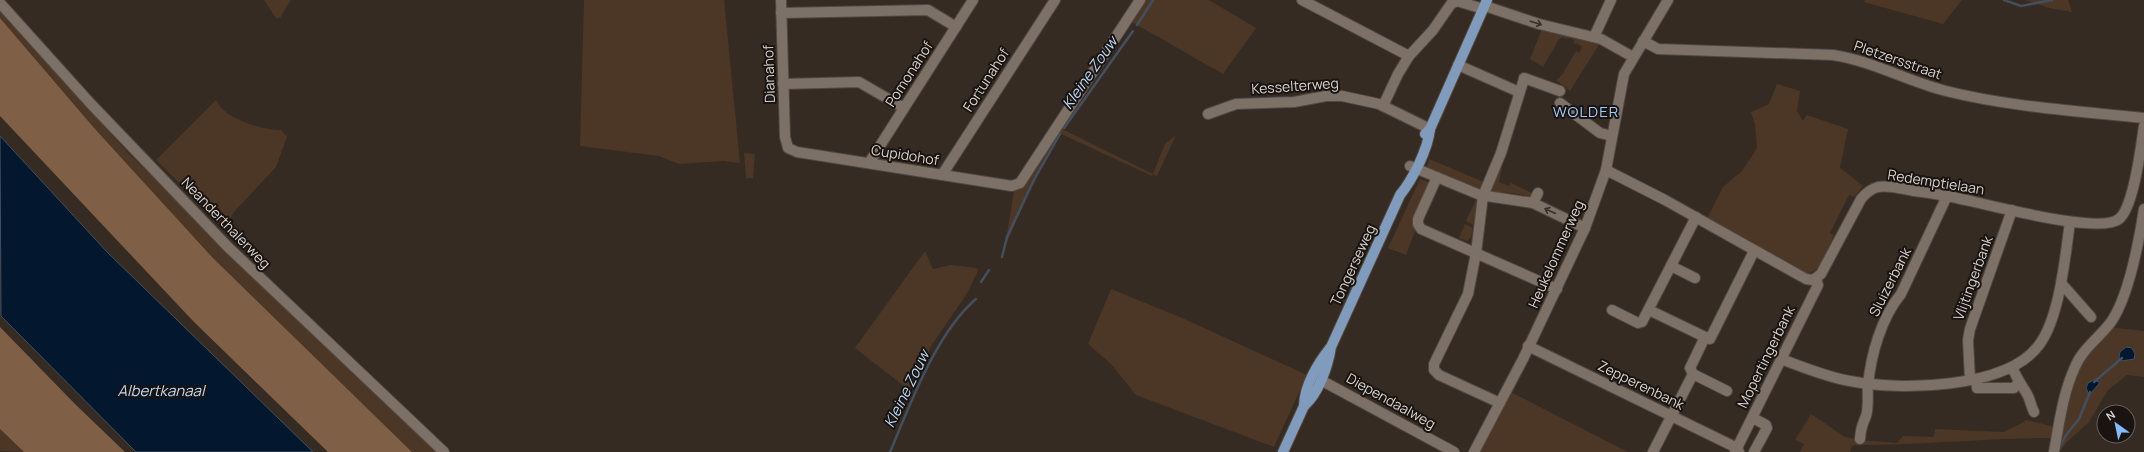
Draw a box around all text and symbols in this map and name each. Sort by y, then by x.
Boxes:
one-way arrow [1529,20,1542,27]
water label: Kleine Zouw [1057,30,1124,113]
street label: Pletzersstraat [1852,36,1945,84]
street label: Pomonahof [880,37,937,110]
street label: Fortunahof [958,44,1013,115]
street label: Dianahof [758,45,779,103]
street label: Kesselterweg [1251,73,1339,98]
district label: WOLDER [1553,101,1619,122]
street label: Cupidohof [870,140,940,169]
street label: Redemptielaan [1886,164,1986,199]
street label: Neanderthalerweg [178,173,275,273]
street label: Heukelommerweg [1523,197,1588,311]
one-way arrow [1544,207,1556,214]
street label: Tongerseweg [1325,221,1380,308]
street label: Vlijtingerbank [1949,232,1997,323]
street label: Sluizerbank [1864,243,1915,319]
street label: Mopertingerbank [1733,302,1799,411]
water label: Kleine Zouw [879,344,935,431]
street label: Zepperenbank [1595,355,1689,414]
street label: Diependaalweg [1343,368,1439,433]
water label: Albertkanaal [118,380,207,401]
north arrow [2096,404,2136,444]
text: N [2103,407,2118,424]

